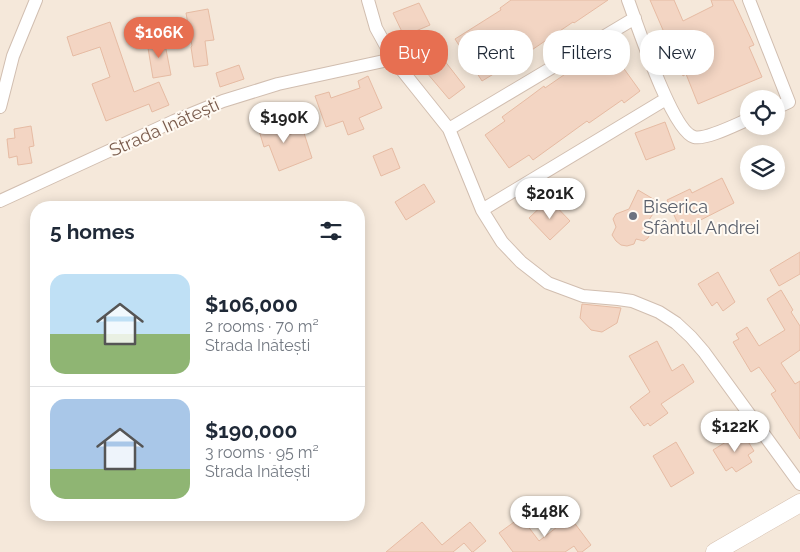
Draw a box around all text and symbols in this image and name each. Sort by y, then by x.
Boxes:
pin: $106K [124,17,194,59]
text: $106K [135,23,183,42]
chip: Buy [380,30,448,75]
chip: Rent [458,30,533,75]
chip: Filters [543,30,630,75]
chip: New [640,30,714,75]
map controls [740,90,785,190]
button: locate [740,90,785,135]
street label: Strada Inătești [106,93,222,161]
pin: $190K [249,102,319,144]
text: $190K [260,108,308,127]
button: layers [740,145,785,190]
pin: $201K [515,178,585,220]
text: $201K [526,184,574,203]
place label: Biserica Sfântul Andrei [643,196,759,238]
marker: Biserica Sfântul Andrei [627,210,639,222]
icon: filters [317,217,345,245]
text: 5 homes [50,219,135,244]
text: $106,000 [205,292,298,317]
icon: home [90,294,150,354]
text: 2 rooms · 70 m² [205,317,319,336]
text: Strada Inătești [205,336,310,355]
pin: $122K [700,410,770,453]
text: $122K [712,417,758,436]
text: $190,000 [205,418,298,443]
icon: home [90,419,150,479]
text: 3 rooms · 95 m² [205,443,319,462]
text: Strada Inătești [205,462,310,481]
pin: $148K [510,496,580,538]
text: $148K [521,502,569,521]

